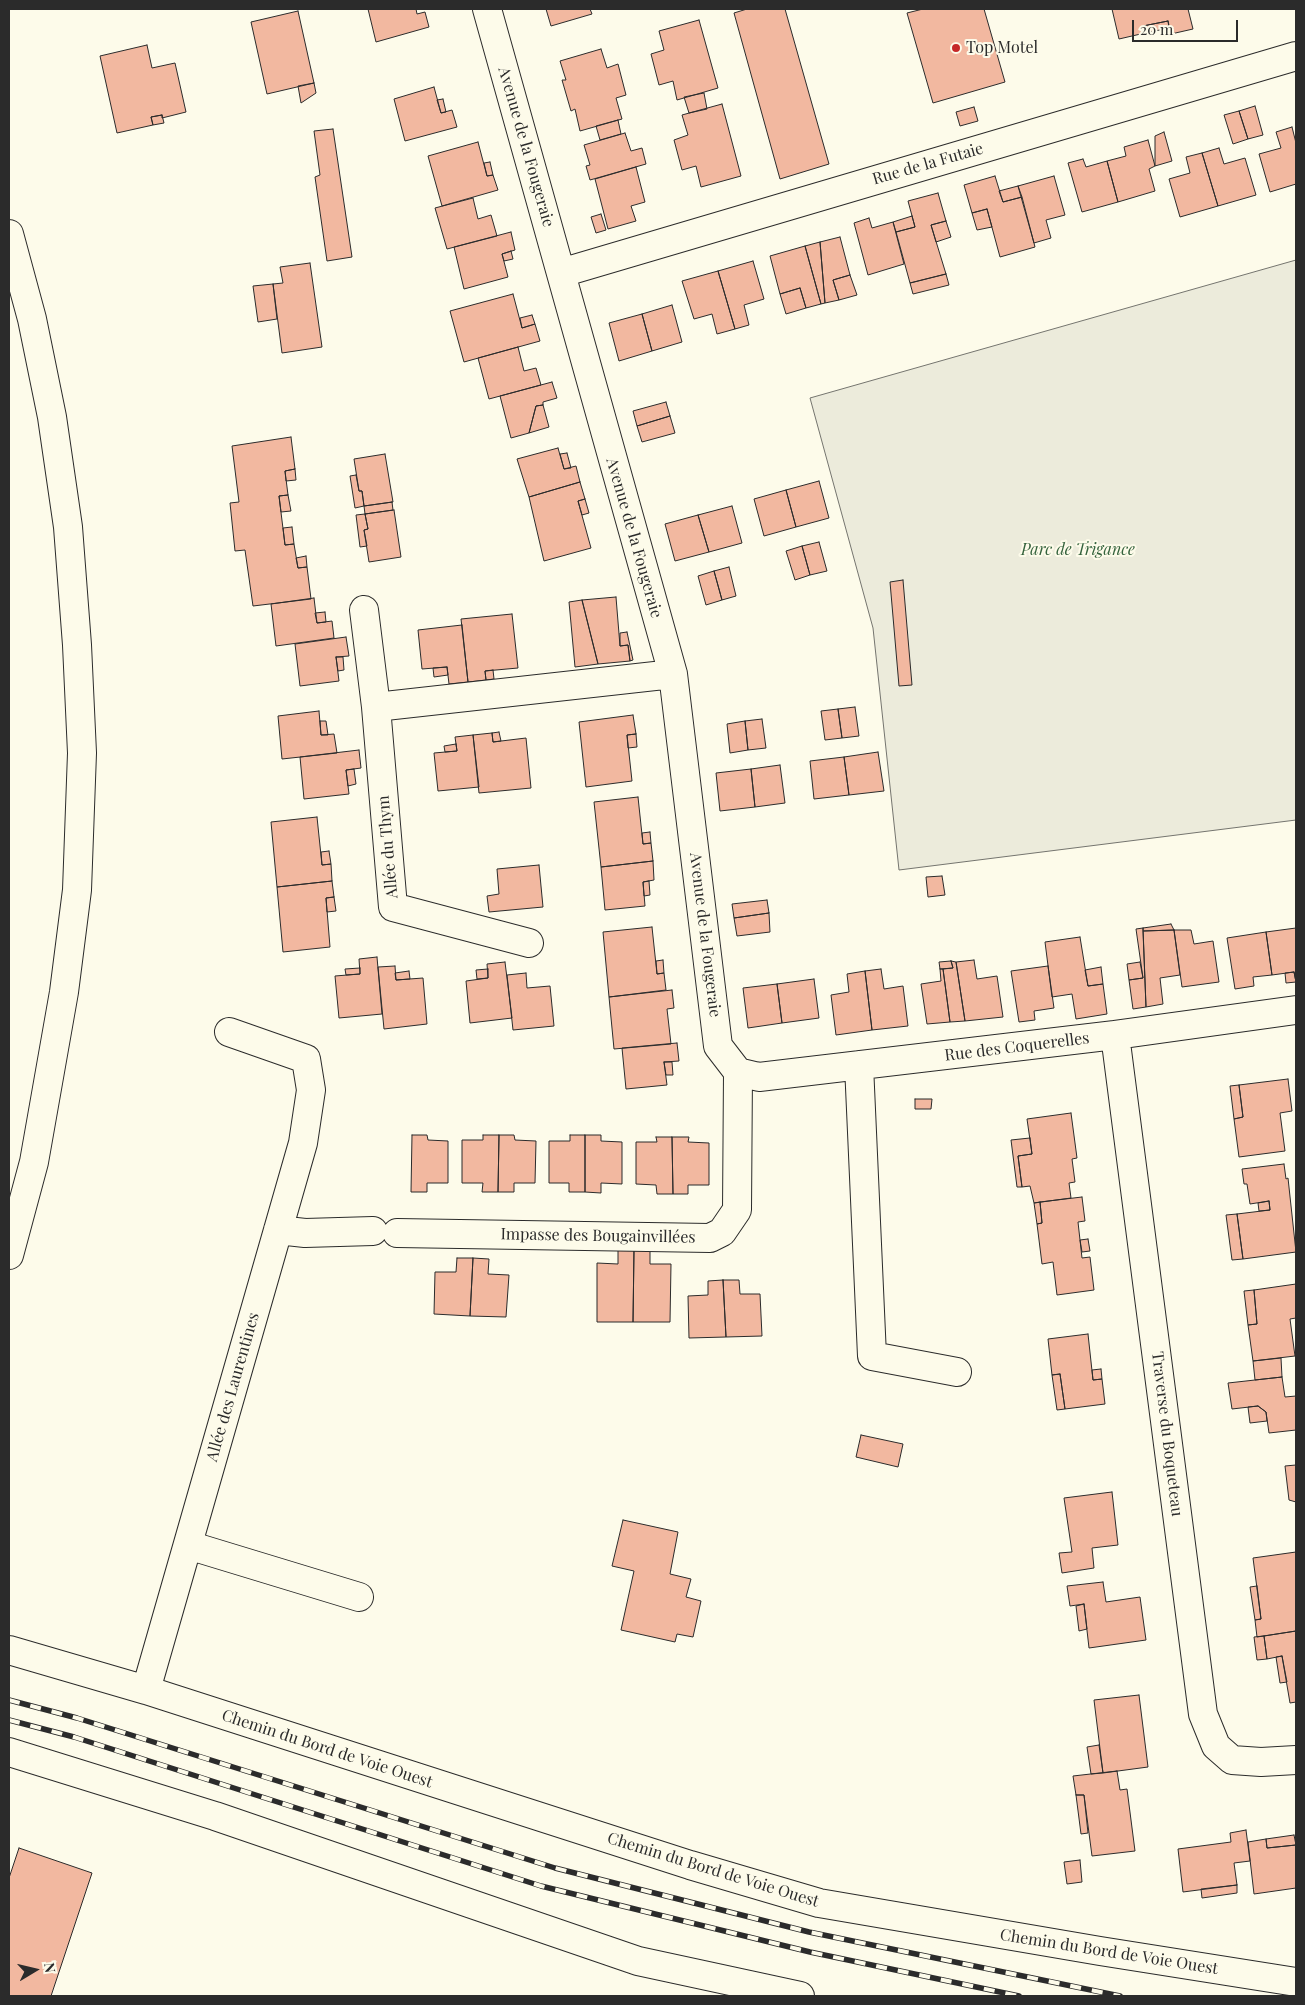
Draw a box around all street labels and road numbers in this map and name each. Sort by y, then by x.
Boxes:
street label: Avenue de la Fougeraie [494,65,558,229]
street label: Rue de la Futaie [870,139,986,189]
street label: Avenue de la Fougeraie [602,456,666,620]
street label: Allée du Thym [374,795,402,899]
street label: Avenue de la Fougeraie [685,852,725,1018]
street label: Rue des Coquerelles [944,1029,1090,1065]
street label: Impasse des Bougainvillées [500,1225,696,1247]
street label: Allée des Laurentines [203,1310,263,1464]
street label: Traverse du Boqueteau [1147,1351,1187,1517]
street label: Chemin du Bord de Voie Ouest [219,1706,435,1792]
street label: Chemin du Bord de Voie Ouest [605,1829,821,1911]
street label: Chemin du Bord de Voie Ouest [999,1925,1219,1979]

